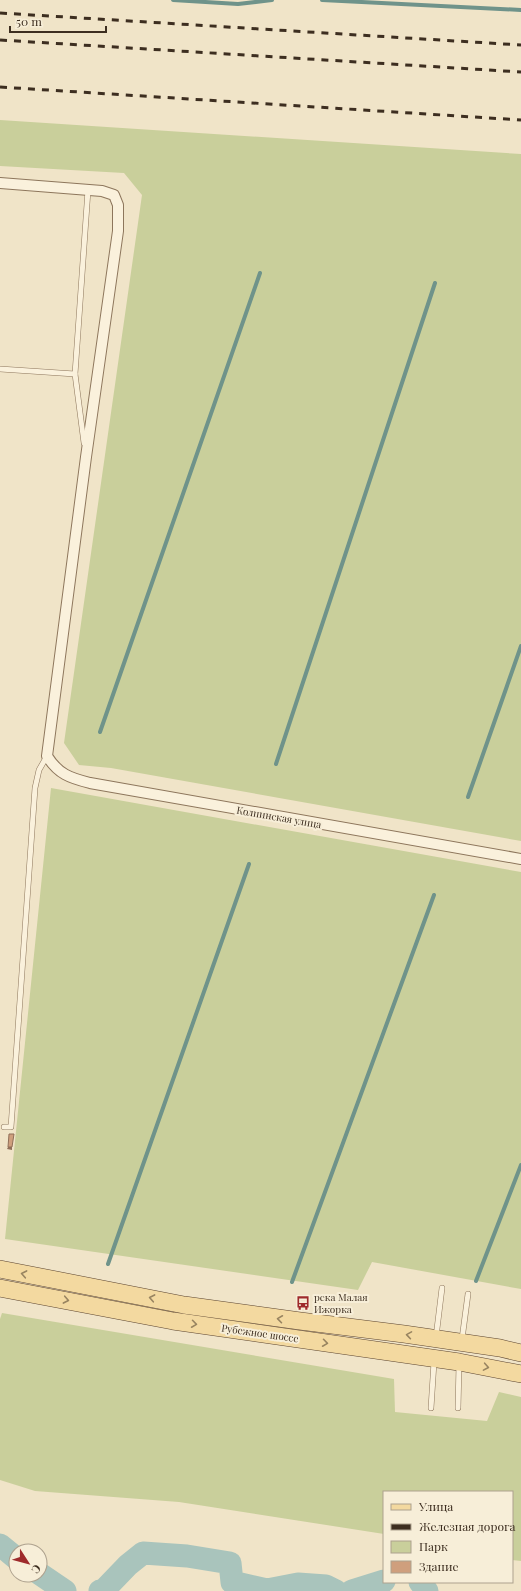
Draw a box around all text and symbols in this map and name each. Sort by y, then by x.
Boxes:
scale bar [10,8,106,34]
text: 50 m [16,13,42,29]
street label: Колпинская улица [235,803,323,831]
one-way arrow [21,1270,27,1278]
place label: река Малая Ижорка [314,1290,368,1316]
one-way arrow [149,1295,155,1303]
bus stop icon: река Малая Ижорка [295,1295,311,1311]
one-way arrow [63,1296,69,1304]
one-way arrow [277,1315,283,1324]
one-way arrow [191,1319,197,1328]
street label: Рубежное шоссе [221,1321,299,1345]
one-way arrow [406,1331,412,1340]
one-way arrow [322,1338,328,1347]
one-way arrow [483,1362,489,1371]
legend [383,1491,513,1583]
text: Улица [418,1498,453,1514]
text: Железная дорога [419,1518,516,1534]
text: Парк [419,1538,448,1554]
north arrow [8,1543,48,1583]
text: Здание [419,1558,459,1574]
text: С [28,1562,45,1577]

